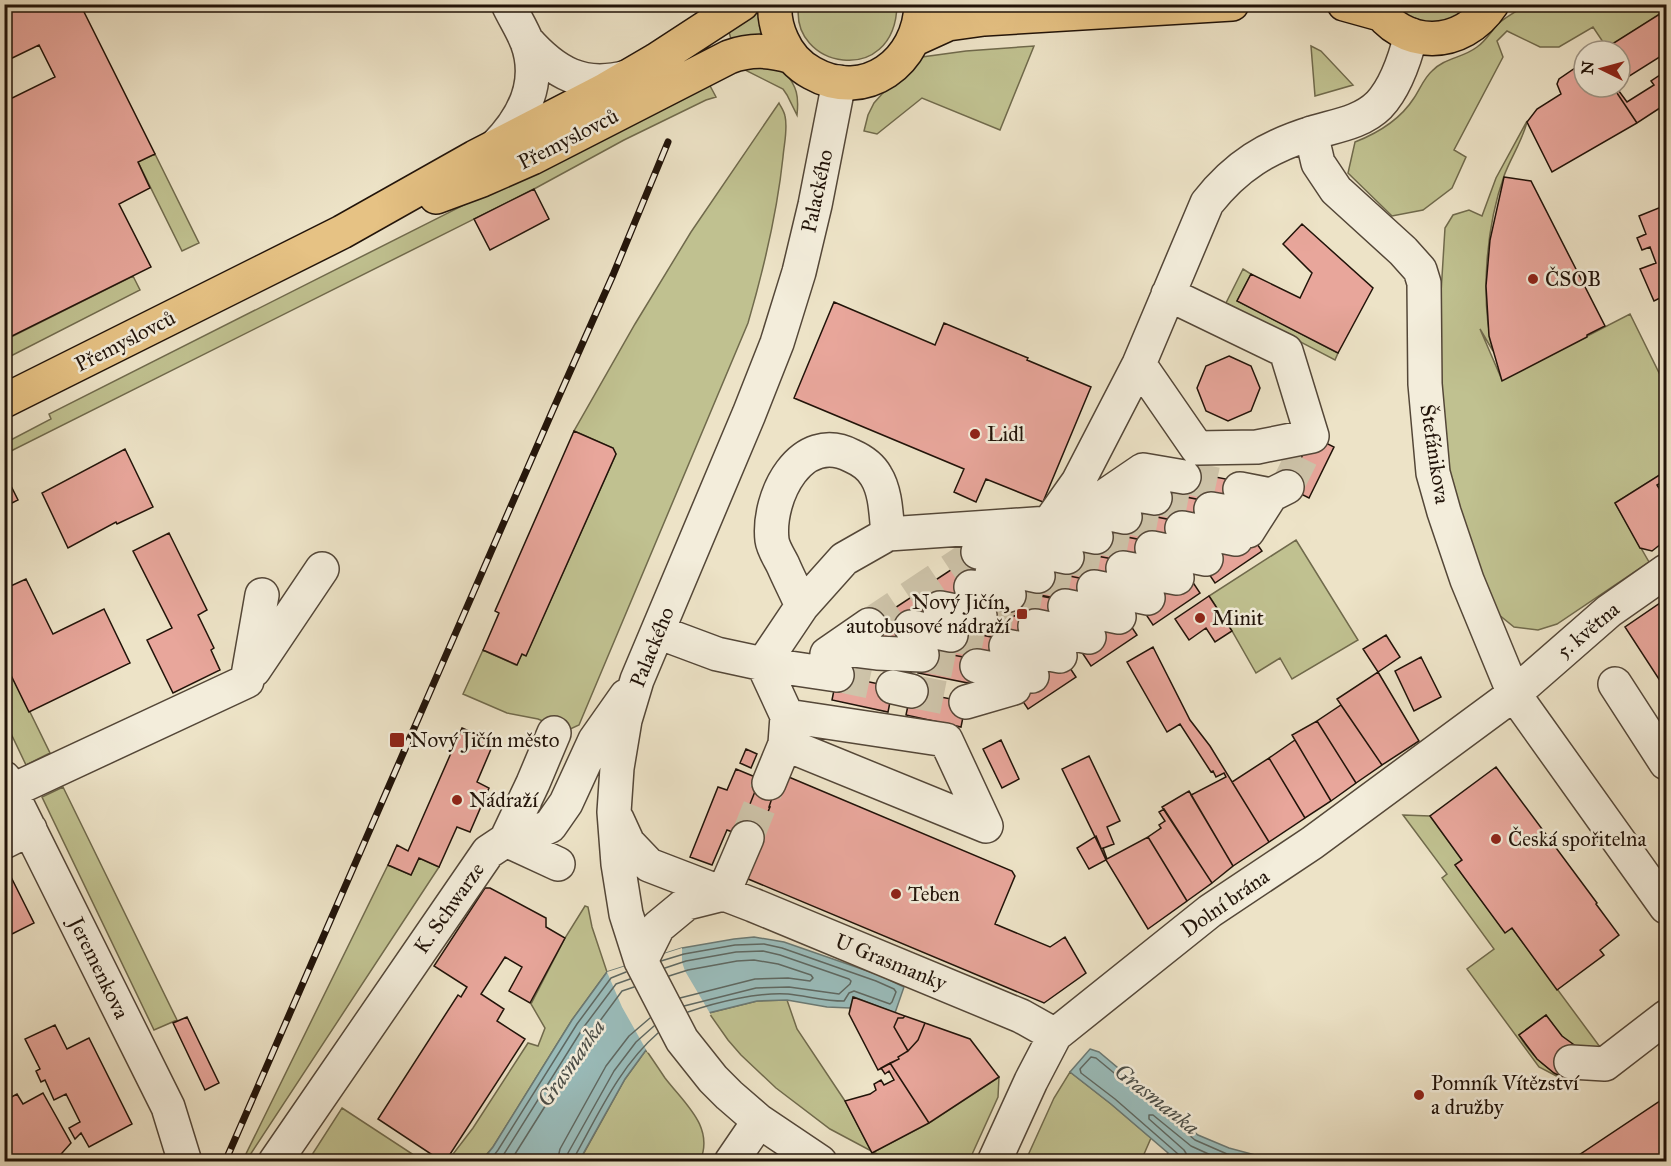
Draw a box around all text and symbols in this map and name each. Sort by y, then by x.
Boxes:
north arrow [1572,39,1632,99]
text: N [1577,60,1598,75]
street label: Přemyslovců [513,103,623,175]
street label: Palackého [795,147,839,235]
place label: ČSOB [1545,266,1601,292]
marker: ČSOB [1526,272,1540,286]
street label: Přemyslovců [70,305,180,377]
street label: Štefánikova [1414,402,1456,506]
place label: Lidl [987,421,1025,447]
marker: Lidl [968,427,982,441]
place label: Nový Jičín, autobusové nádraží [846,589,1011,639]
street label: 5. května [1551,596,1625,664]
street label: Palackého [624,603,680,691]
place label: Minit [1212,605,1264,631]
marker: Nový Jičín, autobusové nádraží [1015,607,1029,621]
marker: Minit [1193,611,1207,625]
place label: Nový Jičín město [410,727,560,753]
marker: Nový Jičín město [388,731,406,749]
place label: Nádraží [469,787,539,813]
marker: Nádraží [450,793,464,807]
place label: Česká spořitelna [1508,826,1646,852]
marker: Česká spořitelna [1489,832,1503,846]
street label: K. Schwarze [408,857,490,959]
street label: Dolní brána [1176,863,1274,943]
place label: Teben [908,881,960,907]
marker: Teben [889,887,903,901]
street label: Jeremenkova [62,911,135,1023]
street label: U Grasmanky [831,928,952,997]
water label: Grasmanka [531,1014,611,1112]
water label: Grasmanka [1109,1057,1205,1141]
place label: Pomník Vítězství a družby [1431,1070,1580,1120]
marker: Pomník Vítězství a družby [1412,1088,1426,1102]

